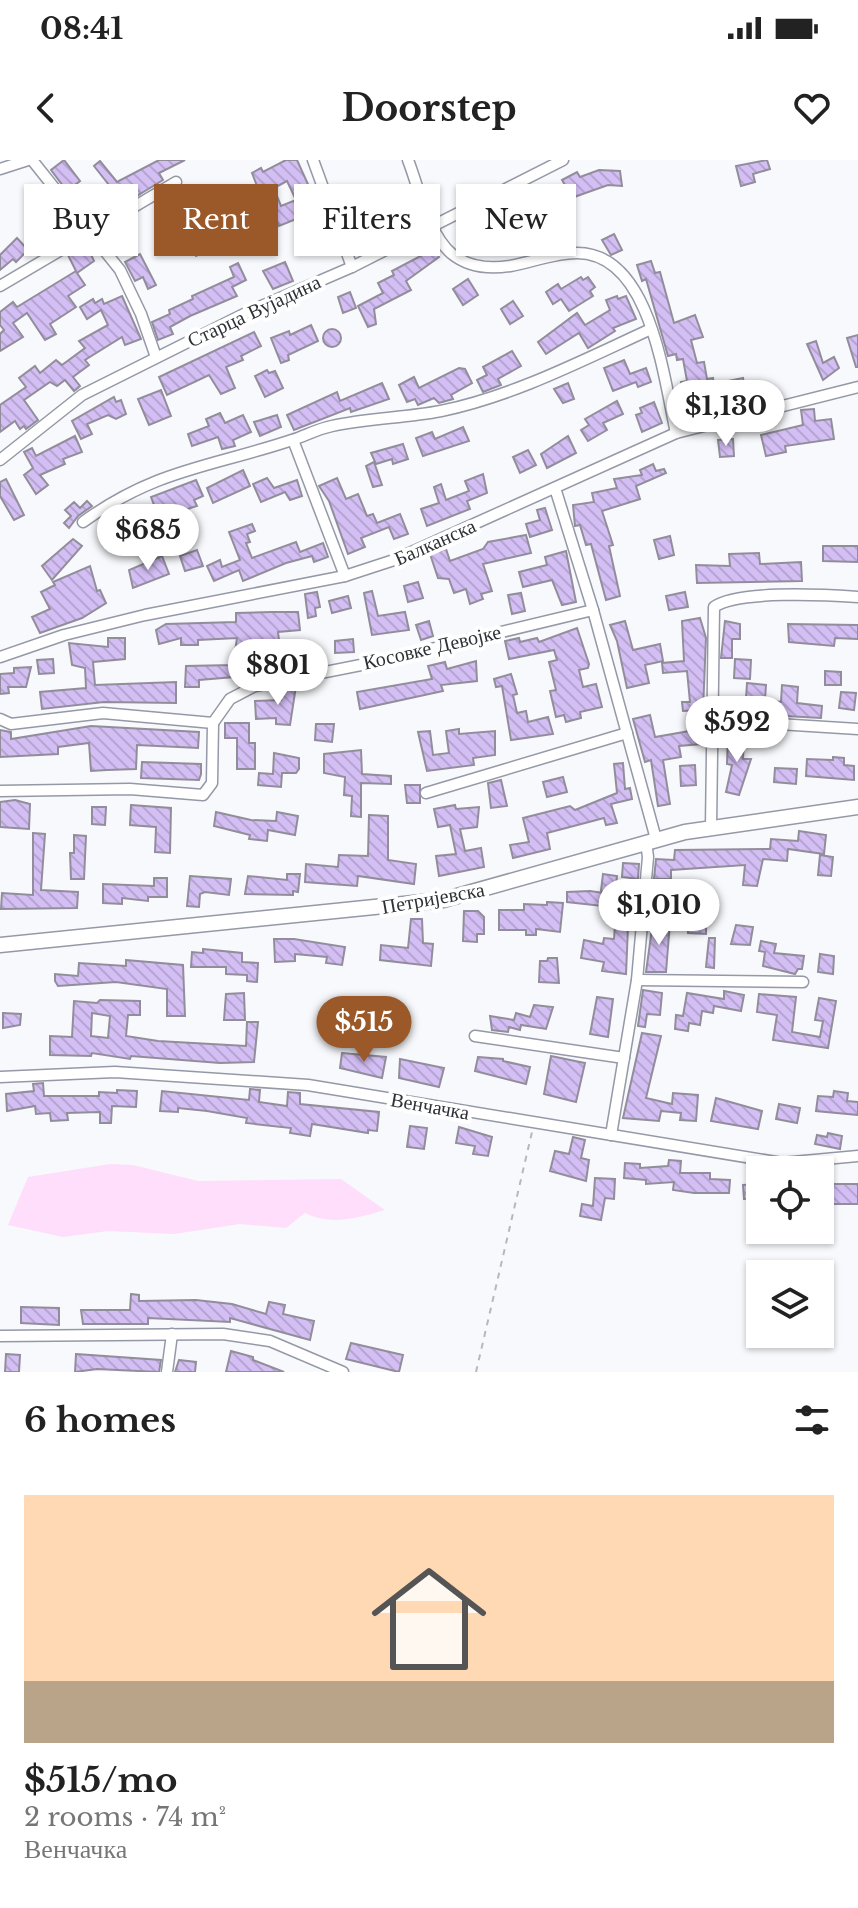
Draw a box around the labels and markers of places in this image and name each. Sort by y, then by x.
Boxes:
pin: $1,130 [661,380,791,448]
pin: $685 [101,504,195,572]
pin: $801 [231,639,325,707]
pin: $592 [690,696,784,764]
pin: $1,010 [594,879,724,947]
pin: $515 [317,996,411,1064]

